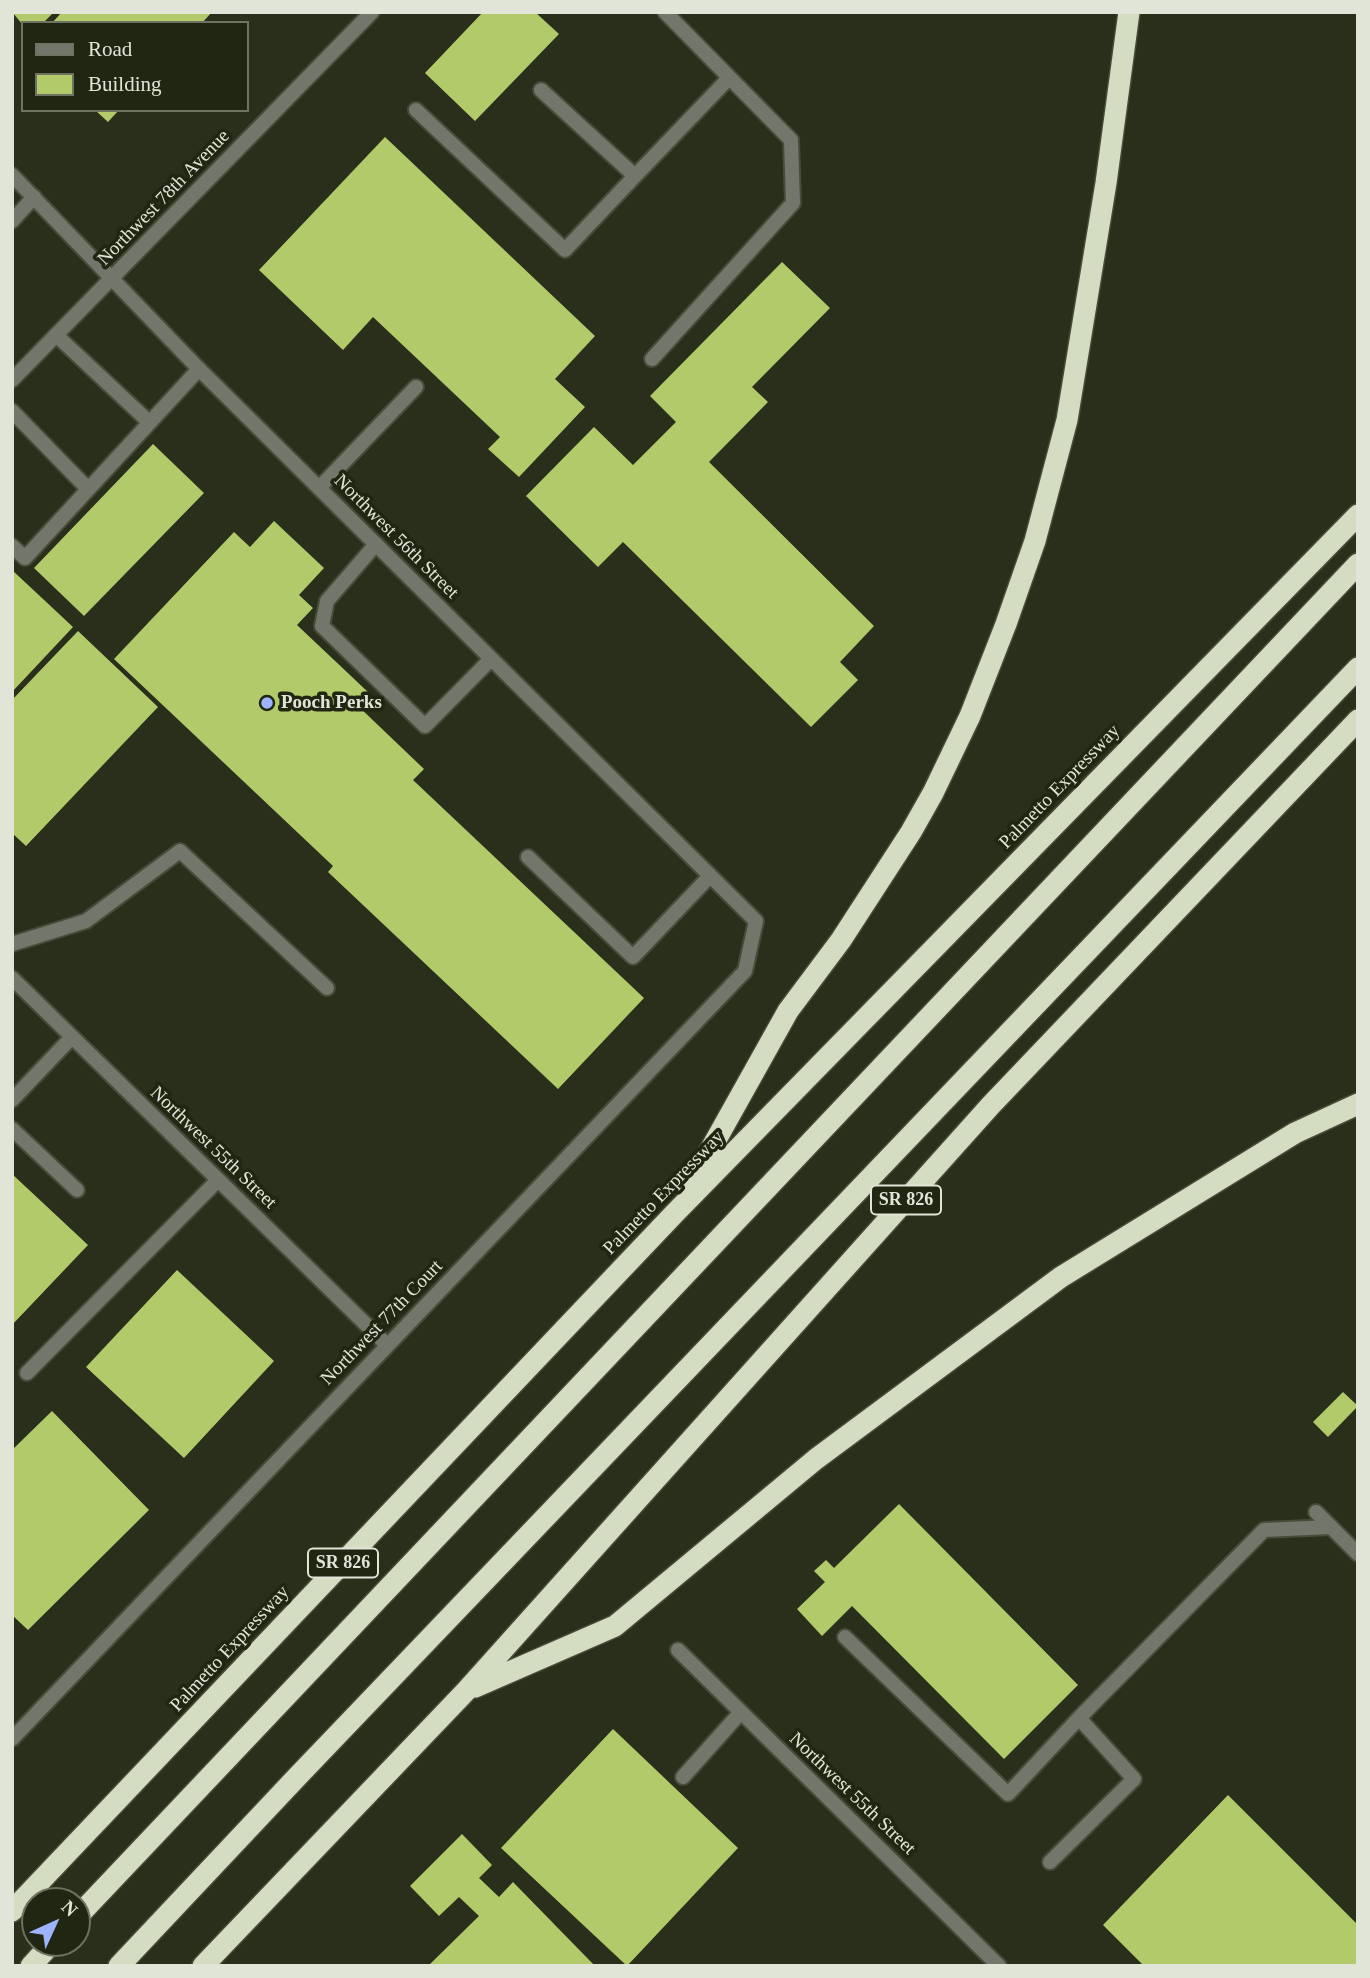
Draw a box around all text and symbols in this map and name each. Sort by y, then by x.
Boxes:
legend [21,21,248,112]
text: Road [88,37,132,61]
text: Building [88,72,162,96]
street label: Northwest 78th Avenue [93,125,235,271]
street label: Northwest 56th Street [329,470,463,604]
place label: Pooch Perks [281,692,382,714]
marker: Pooch Perks [259,695,275,711]
street label: Palmetto Expressway [995,720,1125,854]
street label: Northwest 55th Street [145,1082,281,1214]
street label: Palmetto Expressway [599,1126,729,1260]
road number: SR 826 [871,1185,941,1214]
street label: Northwest 77th Court [316,1255,448,1391]
road number: SR 826 [308,1548,378,1578]
street label: Palmetto Expressway [166,1581,294,1717]
street label: Northwest 55th Street [784,1728,920,1860]
north arrow [21,1887,91,1957]
text: N [58,1896,82,1920]

